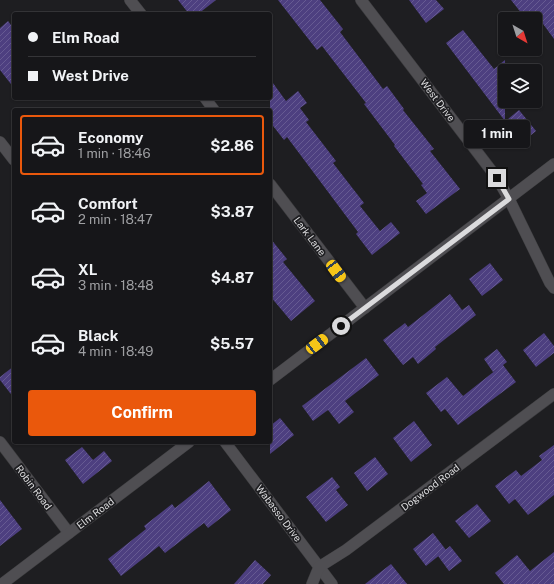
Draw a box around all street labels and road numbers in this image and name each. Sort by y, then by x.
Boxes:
street label: West Drive [418,76,458,124]
street label: Lark Lane [291,214,329,258]
street label: Dogwood Road [398,461,462,513]
street label: Robin Road [13,462,55,512]
street label: Wabasso Drive [254,482,304,544]
street label: Elm Road [74,495,116,531]

